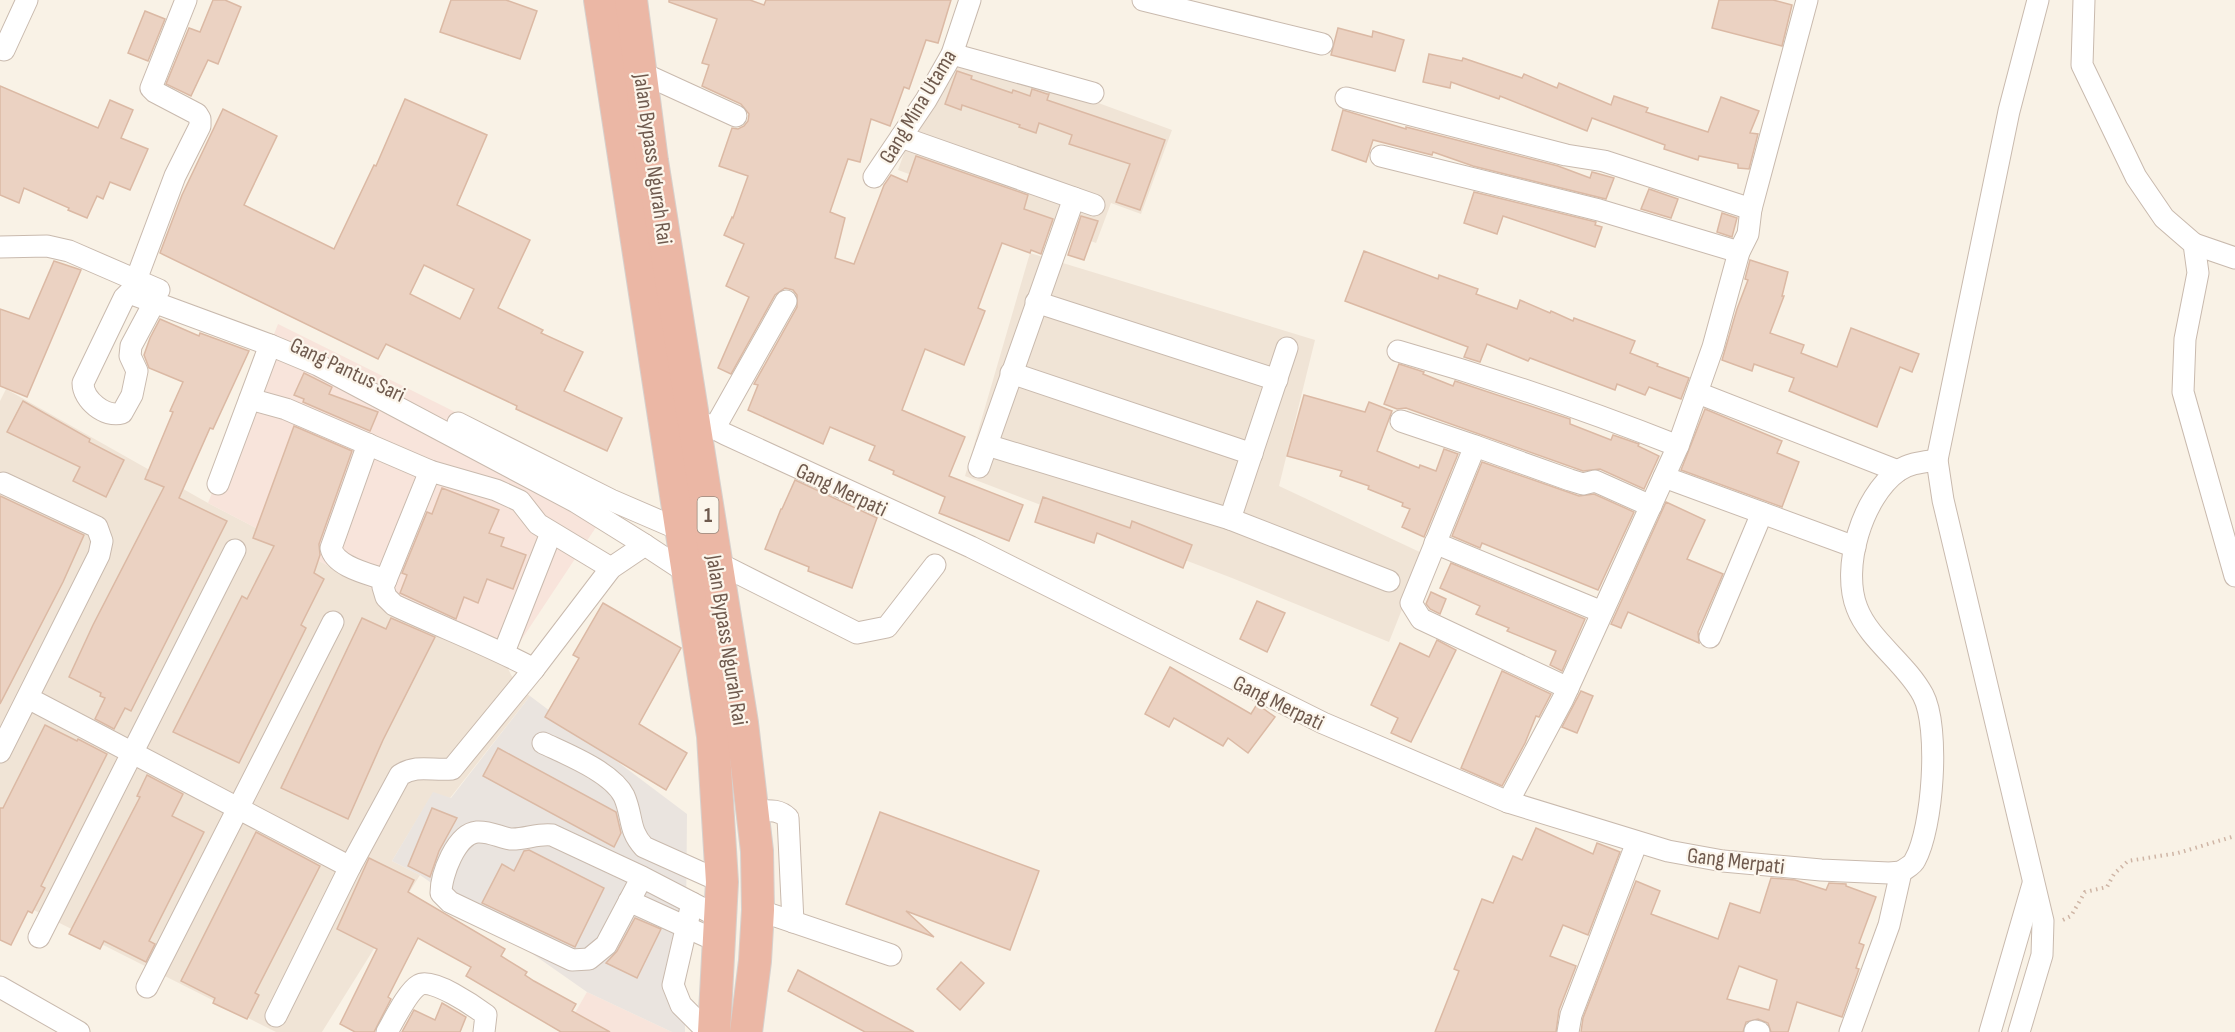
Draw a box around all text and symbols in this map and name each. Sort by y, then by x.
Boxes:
street label: Gang Mina Utama [874,45,963,169]
street label: Jalan Bypass Ngurah Rai [627,71,678,246]
street label: Gang Pantus Sari [286,332,409,409]
street label: Gang Merpati [791,457,891,523]
road number: 1 [698,497,718,533]
street label: Jalan Bypass Ngurah Rai [700,552,753,727]
street label: Gang Merpati [1229,670,1328,737]
street label: Gang Merpati [1686,842,1786,881]

